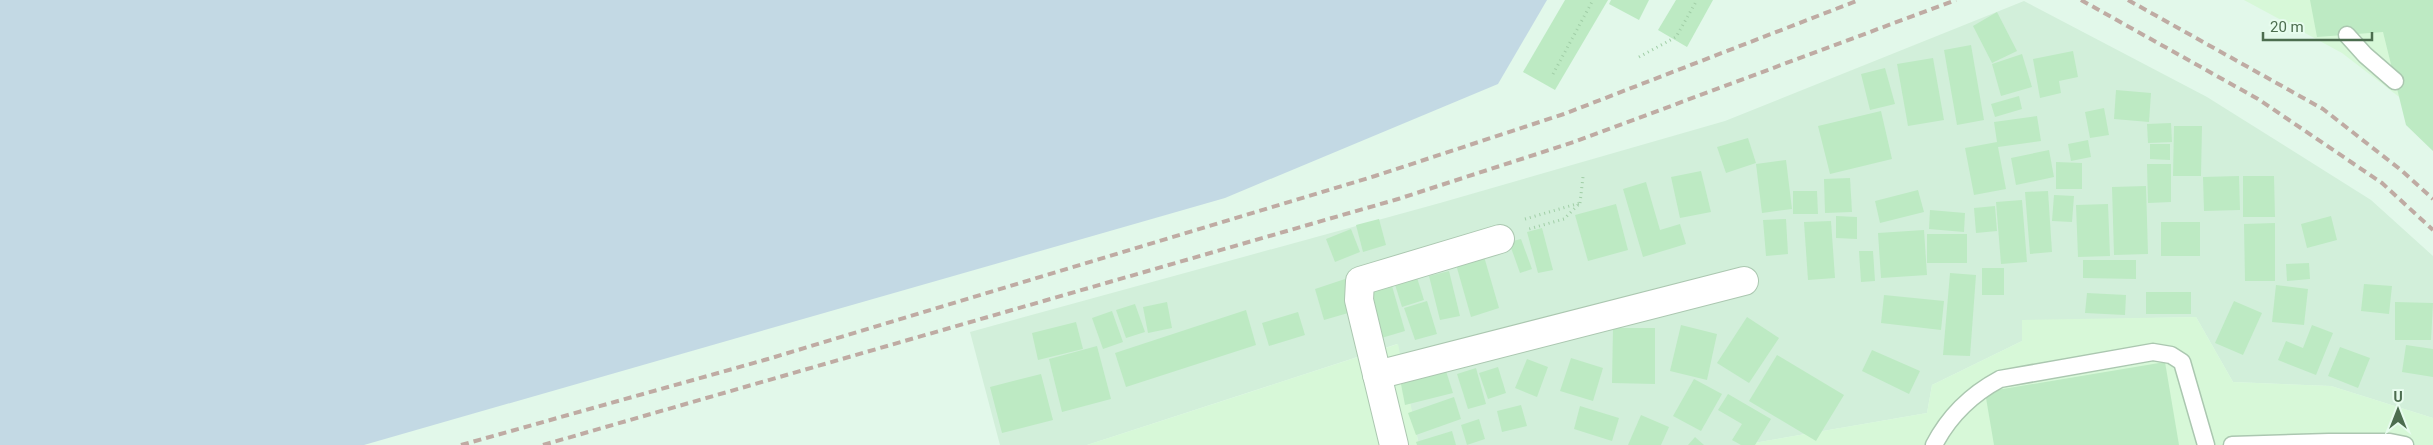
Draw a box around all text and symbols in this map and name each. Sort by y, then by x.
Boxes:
scale bar [2263,10,2372,42]
text: 20 m [2270,18,2304,36]
north arrow [2373,385,2423,435]
text: U [2393,389,2403,405]

